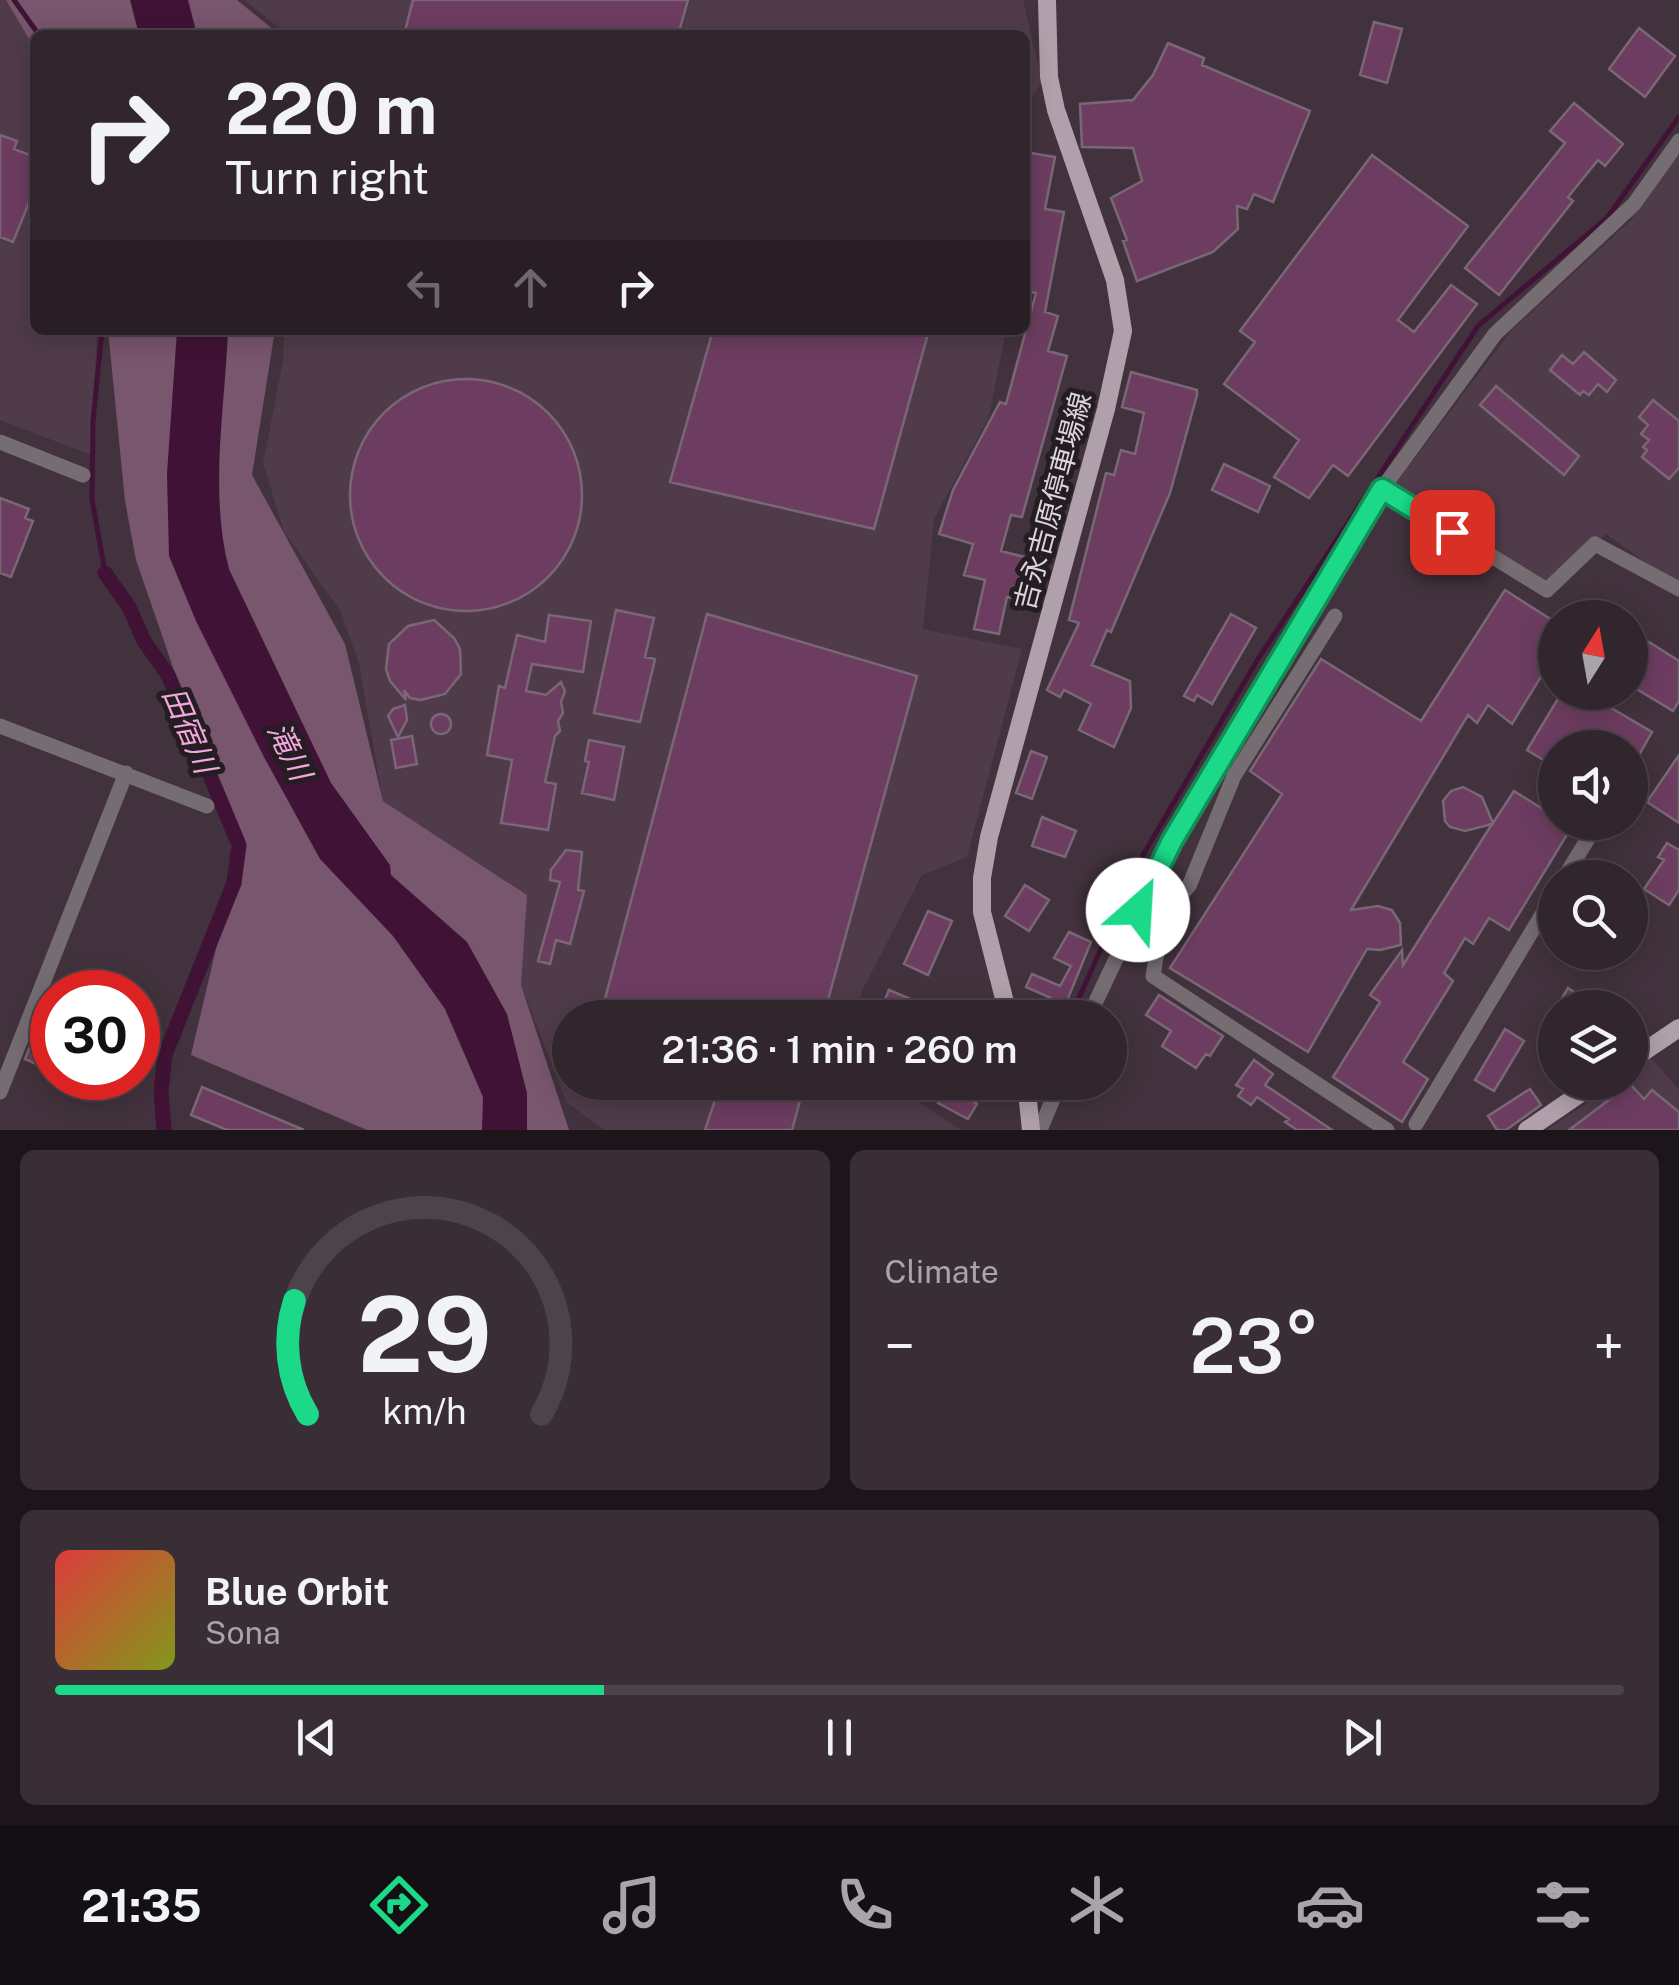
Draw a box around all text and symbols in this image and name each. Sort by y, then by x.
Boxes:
text: 220 m [225,67,438,150]
icon: right [60,70,190,200]
text: Turn right [225,151,429,204]
icon: left [398,260,453,315]
icon: ahead [503,260,558,315]
icon: right [608,260,663,315]
street label: 吉永吉原停車場線 [1007,389,1097,613]
pin [1410,490,1495,575]
icon: arrive [1425,505,1480,560]
north arrow [1538,600,1648,710]
map controls [1538,600,1648,1100]
water label: 田宿川 [156,682,225,781]
water label: 滝川 [261,716,321,789]
button: sound [1538,730,1648,840]
position arrow [1086,858,1190,962]
button: search [1538,860,1648,970]
speed limit sign: 30 [30,970,160,1100]
button: layers [1538,990,1648,1100]
text: 21:36 · 1 min · 260 m [661,1027,1018,1072]
text: Climate [885,1253,999,1290]
text: 29 [357,1273,492,1395]
text: 23° [1189,1302,1319,1390]
text: − [885,1314,915,1378]
text: + [1593,1314,1624,1378]
text: km/h [383,1390,467,1432]
text: Blue Orbit [205,1569,389,1614]
text: Sona [205,1614,281,1651]
icon: previous [289,1710,344,1765]
icon: pause [812,1710,867,1765]
icon: next [1335,1710,1390,1765]
icon: directions [364,1870,434,1940]
icon: music [597,1870,667,1940]
icon: phone [830,1870,900,1940]
icon: climate [1062,1870,1132,1940]
icon: car [1295,1870,1365,1940]
icon: filters [1528,1870,1598,1940]
text: 21:35 [81,1879,202,1932]

